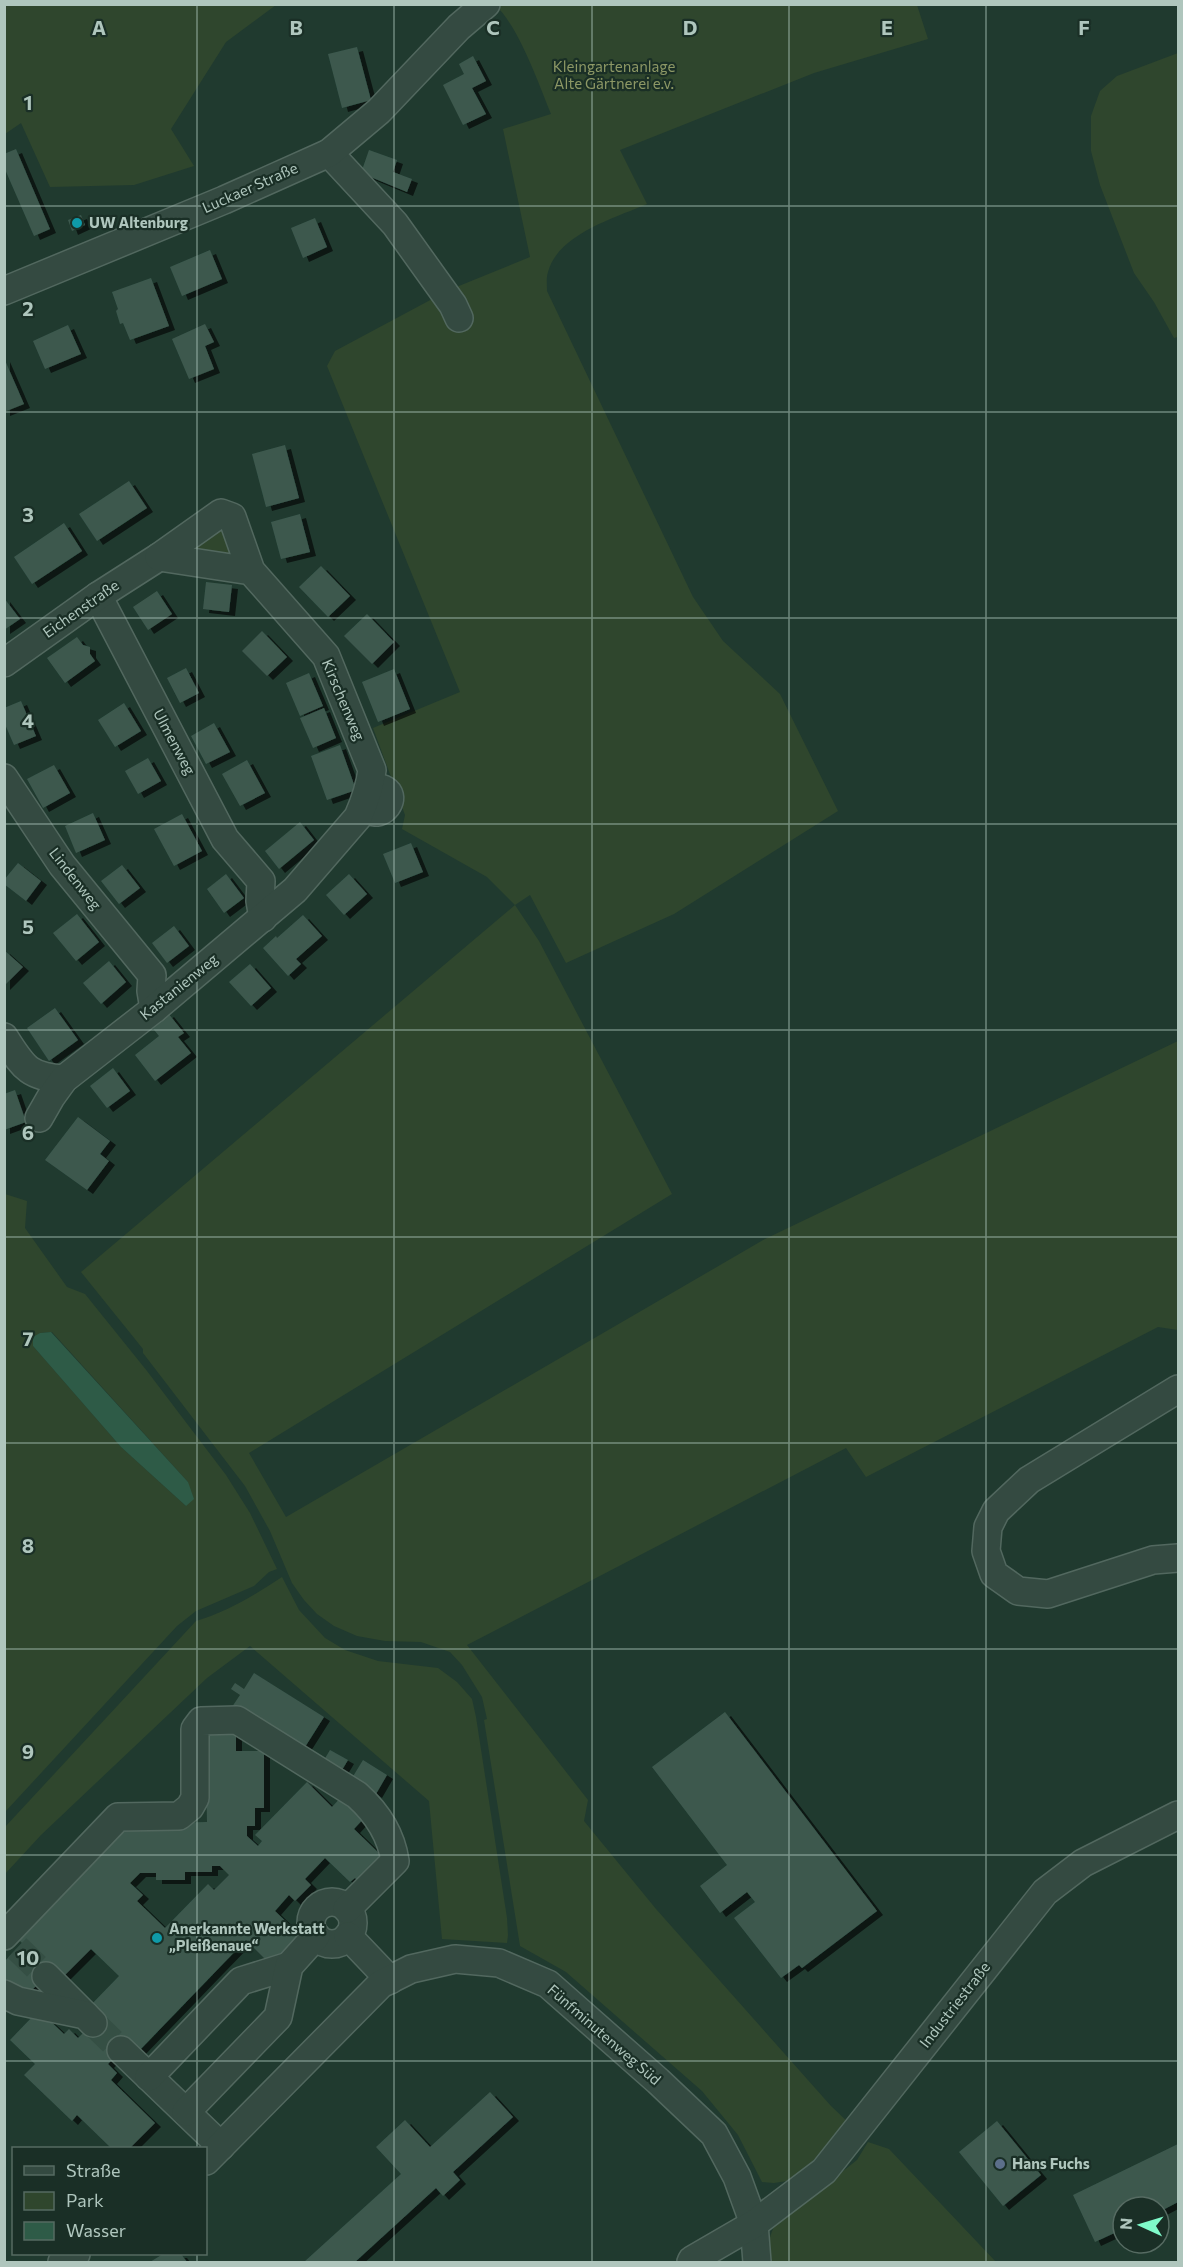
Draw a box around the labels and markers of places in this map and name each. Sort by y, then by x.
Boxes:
place label: UW Altenburg [89,213,188,231]
marker: UW Altenburg [70,216,84,230]
place label: Anerkannte Werkstatt „Pleißenaue“ [169,1919,325,1954]
marker: Anerkannte Werkstatt „Pleißenaue“ [150,1931,164,1945]
place label: Hans Fuchs [1012,2154,1090,2172]
marker: Hans Fuchs [993,2157,1007,2171]

